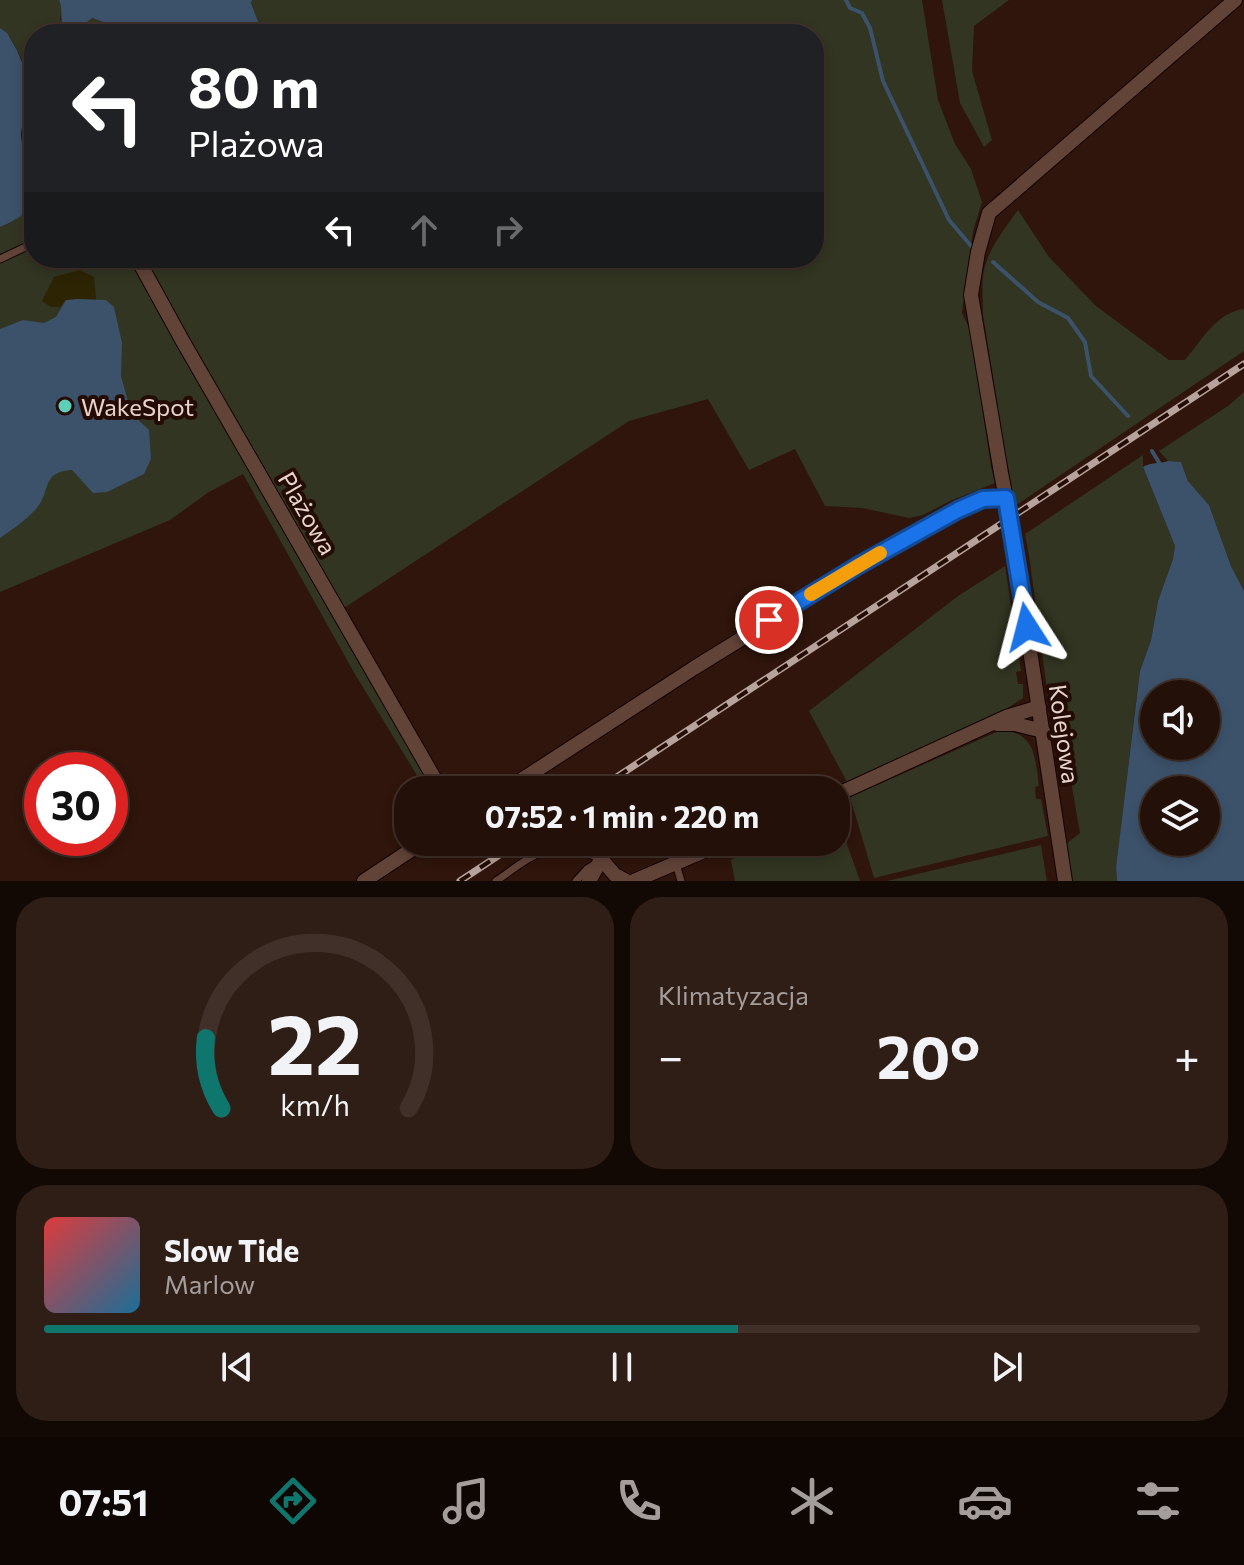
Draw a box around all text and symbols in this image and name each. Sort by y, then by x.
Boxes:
text: 80 m [188,51,319,120]
icon: left [56,56,160,160]
text: Plażowa [188,120,325,164]
icon: left [318,208,362,252]
icon: ahead [402,208,446,252]
icon: right [486,208,530,252]
place label: WakeSpot [81,392,194,421]
marker: WakeSpot [56,397,74,415]
street label: Plażowa [273,466,343,560]
position arrow [985,585,1069,669]
pin [735,586,803,654]
icon: arrive [747,598,791,642]
map controls [1140,680,1220,856]
button: sound [1140,680,1220,760]
street label: Kolejowa [1044,683,1086,785]
speed limit sign: 30 [24,752,128,856]
button: layers [1140,776,1220,856]
text: 07:52 · 1 min · 220 m [485,797,759,834]
text: Klimatyzacja [658,979,809,1010]
text: 22 [268,990,362,1092]
text: 20° [877,1018,980,1091]
text: − [658,1028,683,1082]
text: + [1174,1028,1200,1082]
text: km/h [280,1087,350,1122]
text: Slow Tide [164,1231,299,1268]
text: Marlow [164,1268,255,1299]
icon: previous [215,1345,259,1389]
icon: pause [600,1345,644,1389]
icon: next [985,1345,1029,1389]
icon: directions [265,1473,321,1529]
icon: music [438,1473,494,1529]
icon: phone [611,1473,667,1529]
icon: climate [784,1473,840,1529]
icon: car [957,1473,1013,1529]
icon: filters [1130,1473,1186,1529]
text: 07:51 [58,1479,149,1523]

